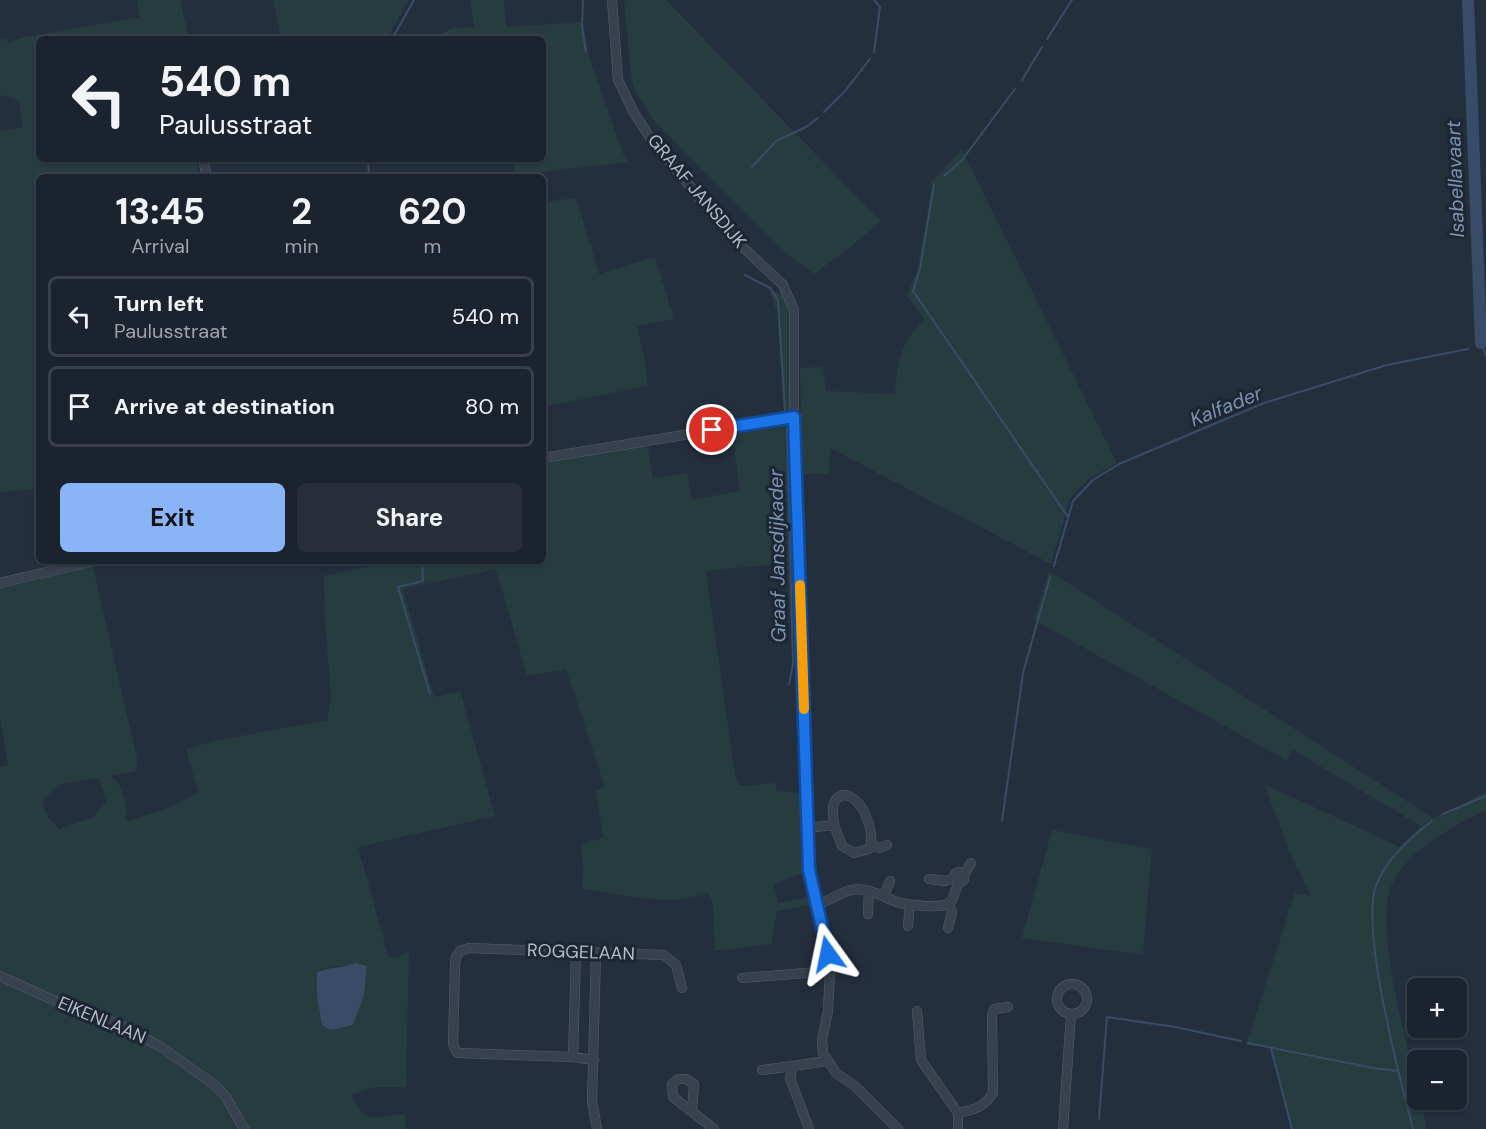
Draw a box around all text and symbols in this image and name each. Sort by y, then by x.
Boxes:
text: 540 m [159,54,291,109]
icon: left [60,60,138,138]
text: Paulusstraat [159,107,312,142]
water label: Isabellavaart [1440,120,1470,238]
street label: GRAAF JANSDIJK [642,129,752,254]
text: 13:45 [115,188,205,235]
text: 2 [291,188,312,235]
text: 620 [398,188,467,235]
text: Arrival [131,233,189,259]
text: min [285,233,319,259]
text: m [423,233,441,259]
text: Turn left [114,289,204,318]
icon: left [63,300,96,333]
text: 540 m [452,302,519,331]
text: Paulusstraat [114,318,228,344]
water label: Kalfader [1186,380,1267,432]
icon: arrive [63,390,96,423]
text: Arrive at destination [114,392,335,421]
text: 80 m [465,392,519,421]
pin [686,404,737,455]
icon: arrive [695,413,728,446]
water label: Graaf Jansdijkader [762,468,792,643]
button: Exit [60,483,285,552]
button: Share [297,483,522,552]
position arrow [796,922,860,986]
street label: ROGGELAAN [527,938,635,966]
map controls [1407,978,1467,1110]
button: + [1407,978,1467,1038]
street label: EIKENLAAN [54,991,150,1049]
button: − [1407,1050,1467,1110]

